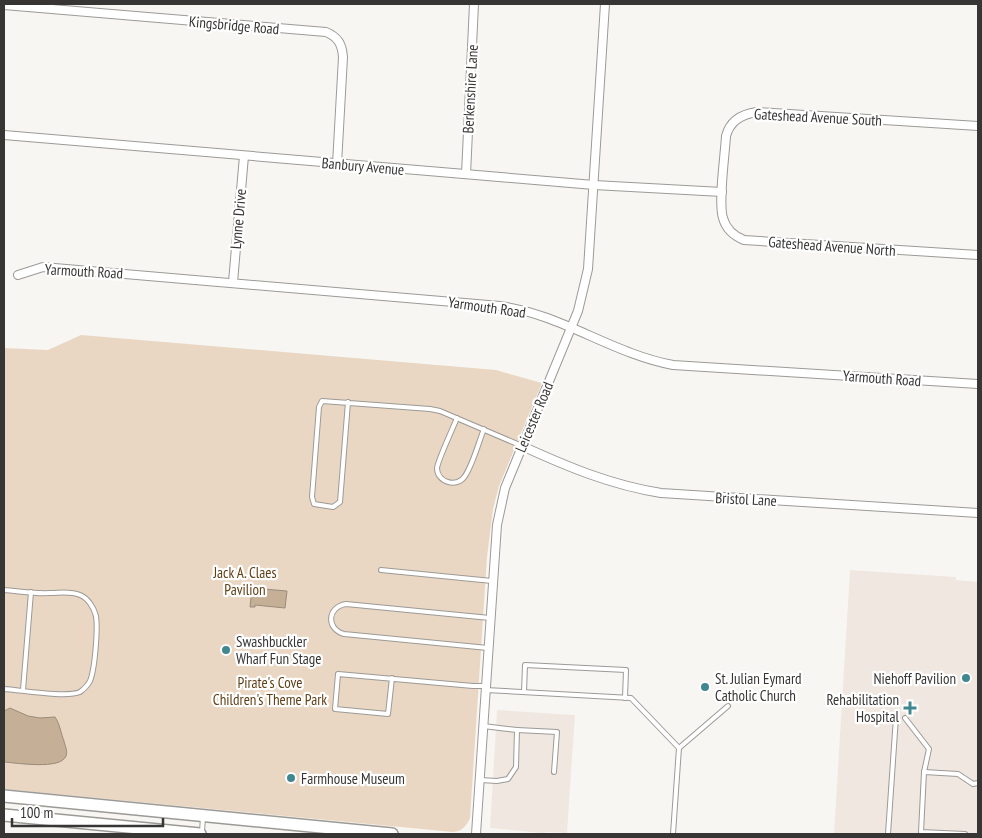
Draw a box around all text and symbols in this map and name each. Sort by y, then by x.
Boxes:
street label: Kingsbridge Road [188,12,280,38]
street label: Berkenshire Lane [458,44,482,134]
street label: Gateshead Avenue South [754,104,882,130]
street label: Banbury Avenue [321,153,405,179]
street label: Lynne Drive [226,188,250,250]
street label: Gateshead Avenue North [768,232,896,260]
street label: Yarmouth Road [44,259,124,283]
street label: Yarmouth Road [447,292,527,322]
street label: Yarmouth Road [842,366,922,390]
street label: Leicester Road [511,379,557,455]
street label: Bristol Lane [715,488,777,510]
park label: Jack A. Claes Pavilion [212,563,277,599]
place label: Swashbuckler Wharf Fun Stage [236,632,322,668]
marker: Swashbuckler Wharf Fun Stage [220,644,232,656]
place label: St. Julian Eymard Catholic Church [715,669,802,705]
place label: Niehoff Pavilion [873,669,956,688]
marker: Niehoff Pavilion [960,672,972,684]
park label: Pirate's Cove Children's Theme Park [213,673,327,709]
marker: St. Julian Eymard Catholic Church [699,681,711,693]
place label: Rehabilitation Hospital [827,690,899,726]
marker: Rehabilitation Hospital [903,701,917,715]
place label: Farmhouse Museum [301,769,405,788]
marker: Farmhouse Museum [285,772,297,784]
scale bar [12,796,164,828]
text: 100 m [20,803,53,822]

